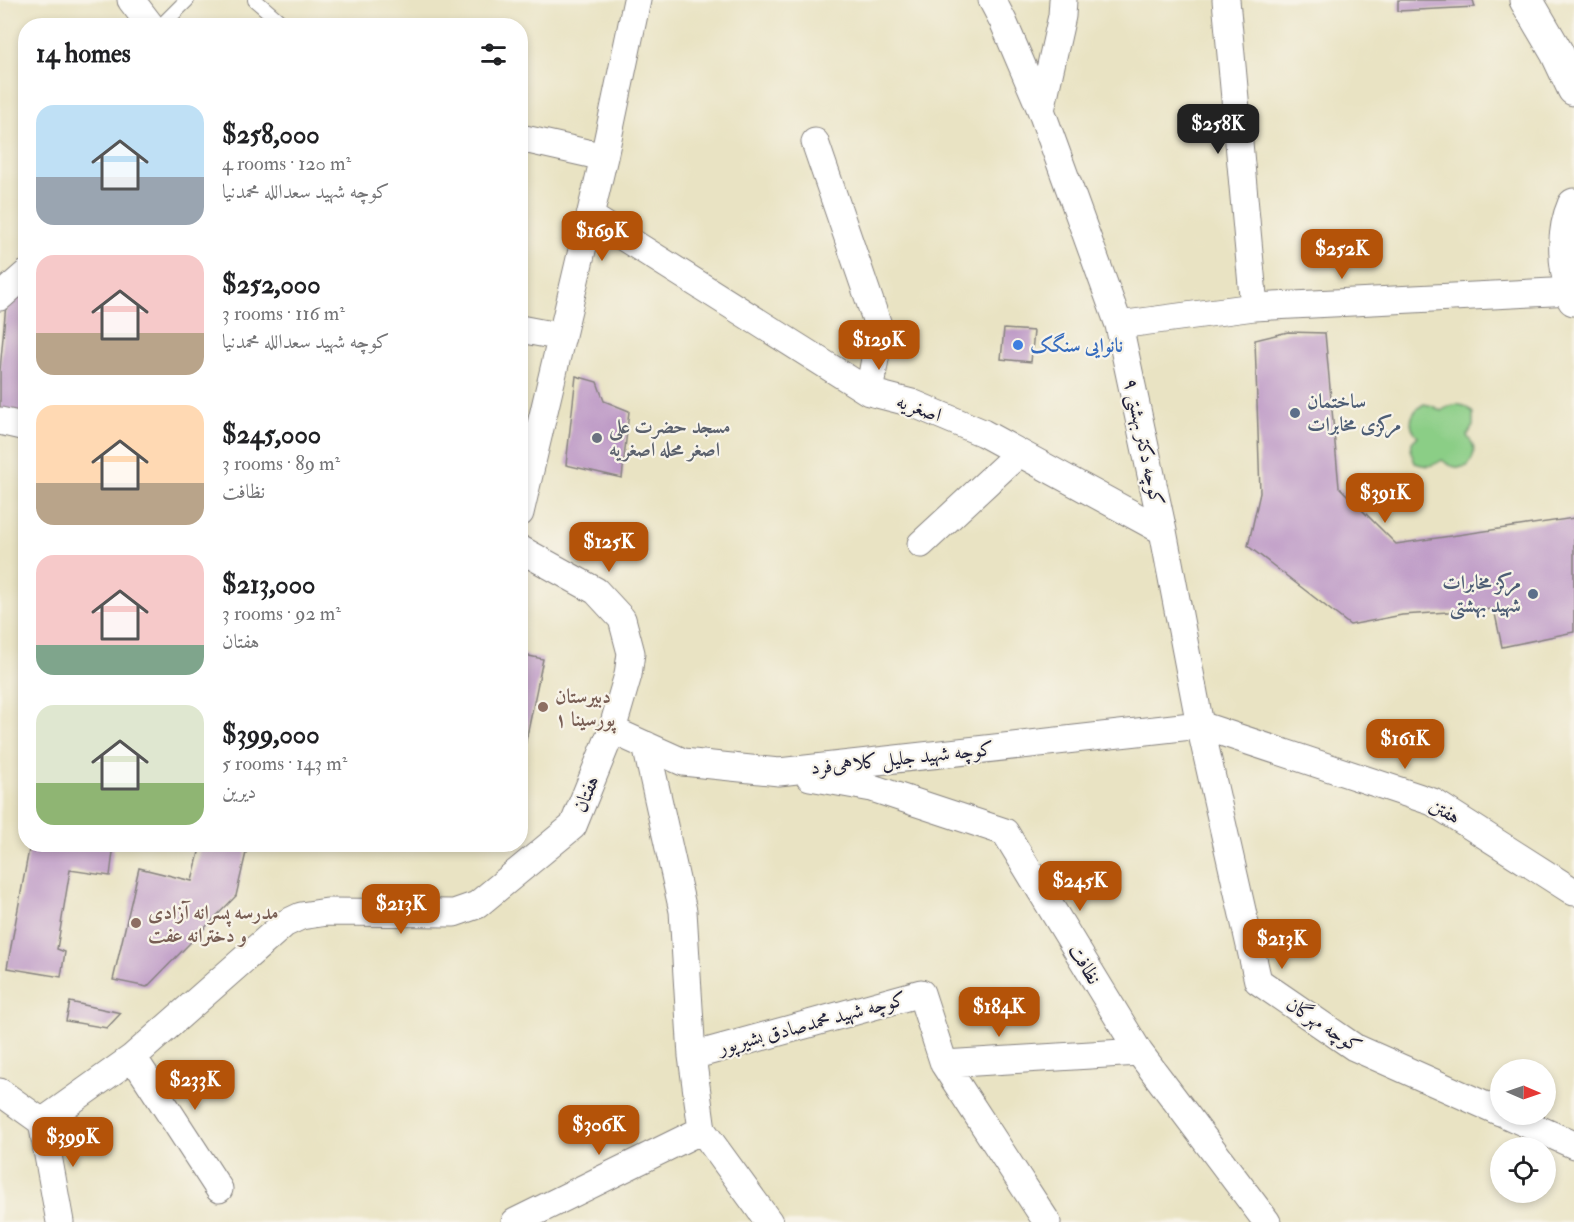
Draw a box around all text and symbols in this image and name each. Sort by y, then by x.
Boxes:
text: 14 homes [36,38,131,70]
icon: filters [477,38,510,71]
pin: $258K [1176,104,1260,155]
text: $258K [1191,111,1245,136]
text: $258,000 [222,119,320,151]
icon: home [84,129,156,201]
text: 4 rooms · 120 m² [222,151,351,176]
text: کوچه شهید سعدالله محمدنیا [222,179,389,204]
pin: $169K [560,211,644,262]
text: $169K [576,218,628,243]
pin: $252K [1300,229,1384,280]
text: $252K [1315,236,1369,261]
text: $252,000 [222,269,321,301]
icon: home [84,279,156,351]
text: 3 rooms · 116 m² [222,301,345,326]
pin: $129K [837,320,921,371]
text: $129K [853,327,905,352]
text: کوچه شهید سعدالله محمدنیا [222,329,389,354]
place label: نانوایی سنگک [1030,332,1123,359]
marker: نانوایی سنگک [1011,338,1025,352]
street label: کوچه دکتر بهشتی ۹ [1116,376,1170,509]
street label: اصغریه [893,388,945,428]
place label: ساختمان مرکزی مخابرات [1307,389,1401,439]
marker: ساختمان مرکزی مخابرات [1288,406,1302,420]
place label: مسجد حضرت علی اصغر محله اصغریه [608,414,731,462]
text: $245,000 [222,419,321,451]
icon: home [84,429,156,501]
marker: مسجد حضرت علی اصغر محله اصغریه [590,431,604,445]
text: 3 rooms · 89 m² [222,451,340,476]
pin: $391K [1343,473,1427,524]
text: نظافت [222,479,265,504]
text: $391K [1360,480,1410,505]
pin: $125K [567,522,651,573]
text: $125K [583,529,635,554]
text: $213,000 [222,569,315,601]
place label: مرکز مخابرات شهید بهشتی [1442,570,1521,620]
icon: home [84,579,156,651]
marker: مرکز مخابرات شهید بهشتی [1526,587,1540,601]
text: 3 rooms · 92 m² [222,601,341,626]
text: هفتان [222,629,260,654]
place label: دبیرستان پورسینا ۱ [555,684,616,734]
marker: دبیرستان پورسینا ۱ [536,700,550,714]
text: $399,000 [222,719,320,751]
pin: $161K [1363,719,1447,770]
text: $161K [1380,726,1430,751]
icon: home [84,729,156,801]
street label: کوچه شهید جلیل کلاهی‌فرد [809,736,995,782]
text: 5 rooms · 143 m² [222,751,347,776]
street label: هفتان [567,772,605,816]
text: دیرین [222,779,256,804]
street label: هفتن [1425,792,1465,830]
pin: $245K [1038,861,1122,912]
text: $245K [1052,868,1108,893]
pin: $213K [359,884,443,935]
text: $213K [376,891,426,916]
place label: مدرسه پسرانه آزادی و دخترانه عفت [148,900,278,948]
marker: مدرسه پسرانه آزادی و دخترانه عفت [129,916,143,930]
pin: $213K [1240,919,1324,970]
text: $213K [1257,926,1307,951]
street label: نظافت [1063,939,1107,989]
street label: کوچه شهید محمدصادق بشیرپور [713,986,909,1063]
pin: $184K [957,987,1041,1038]
street label: کوچه مهرگان [1281,991,1367,1060]
text: $184K [973,994,1025,1019]
north arrow [1490,1059,1556,1125]
map controls [1490,1059,1556,1203]
pin: $233K [153,1060,237,1111]
text: $233K [170,1067,220,1092]
pin: $306K [557,1105,641,1156]
text: $306K [572,1112,626,1137]
pin: $399K [31,1117,115,1168]
text: $399K [46,1124,100,1149]
button: locate [1490,1137,1556,1203]

